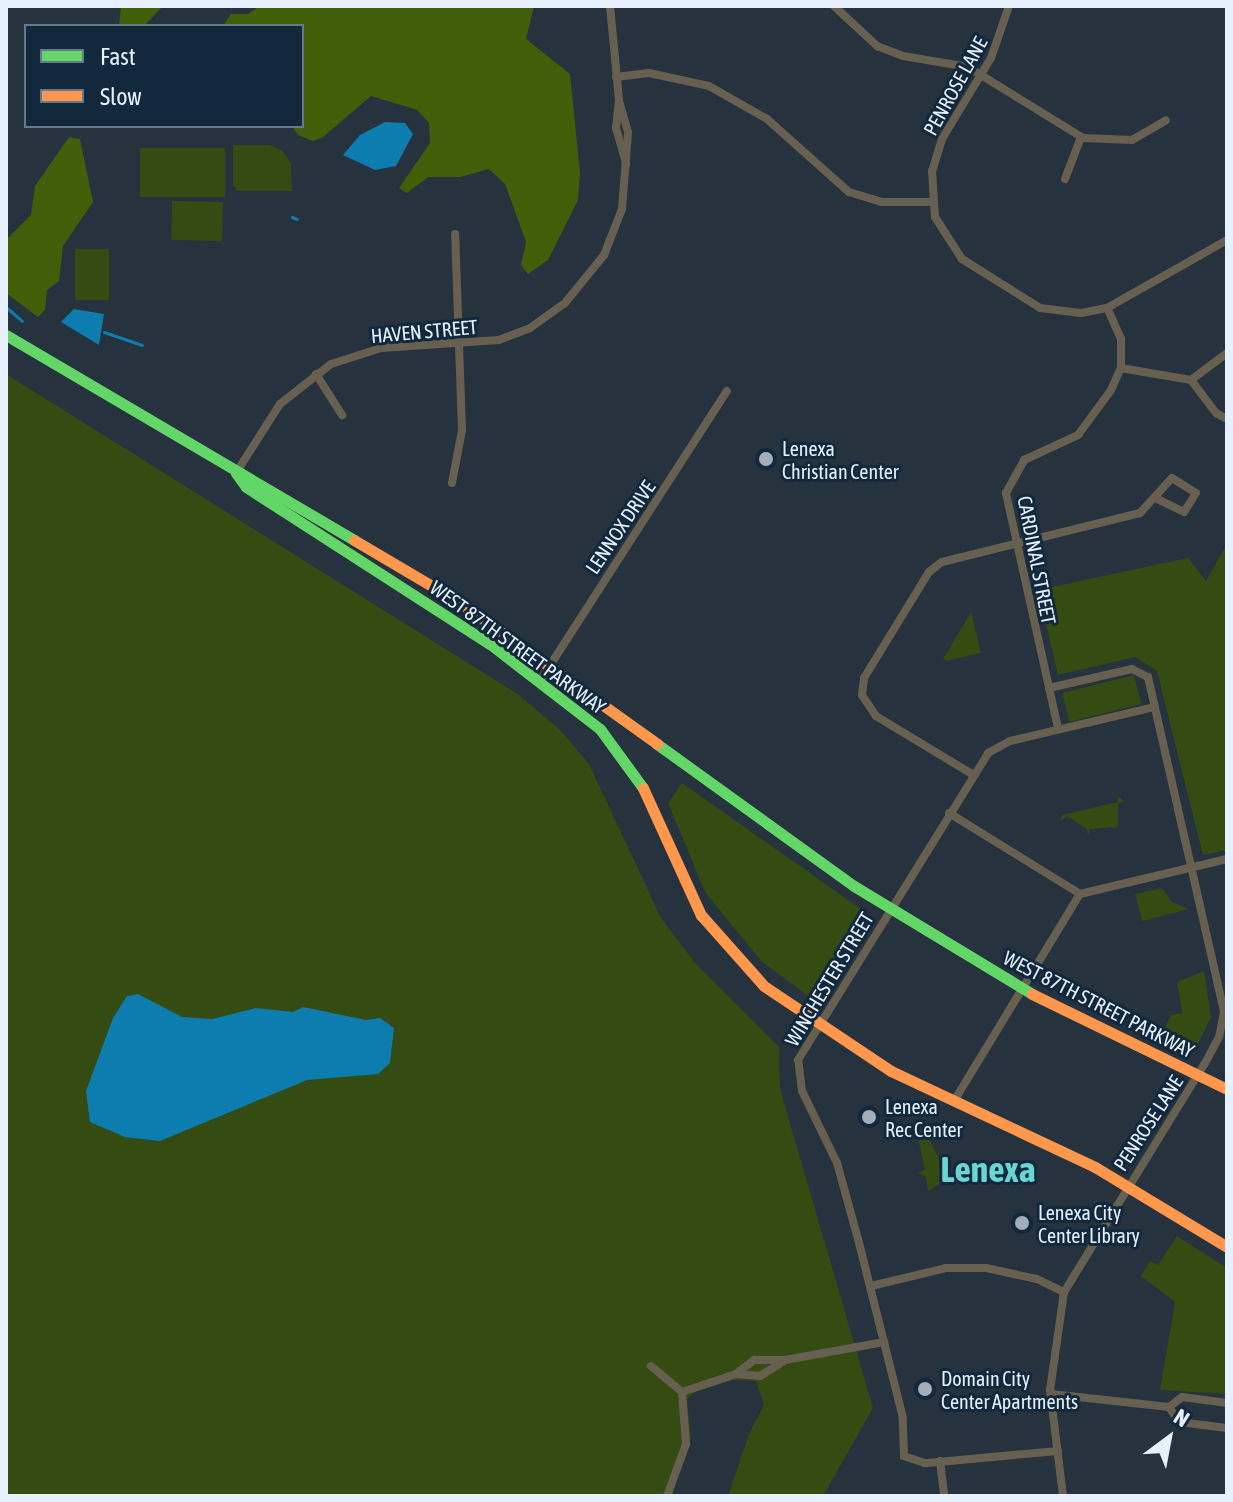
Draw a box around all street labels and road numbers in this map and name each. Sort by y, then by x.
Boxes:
street label: PENROSE LANE [918,32,992,140]
street label: HAVEN STREET [370,314,478,348]
street label: LENNOX DRIVE [580,476,660,578]
street label: CARDINAL STREET [1013,494,1061,626]
street label: WEST 87TH STREET PARKWAY [426,575,610,719]
street label: WINCHESTER STREET [780,908,878,1050]
street label: WEST 87TH STREET PARKWAY [1000,945,1198,1063]
street label: PENROSE LANE [1108,1071,1188,1175]

